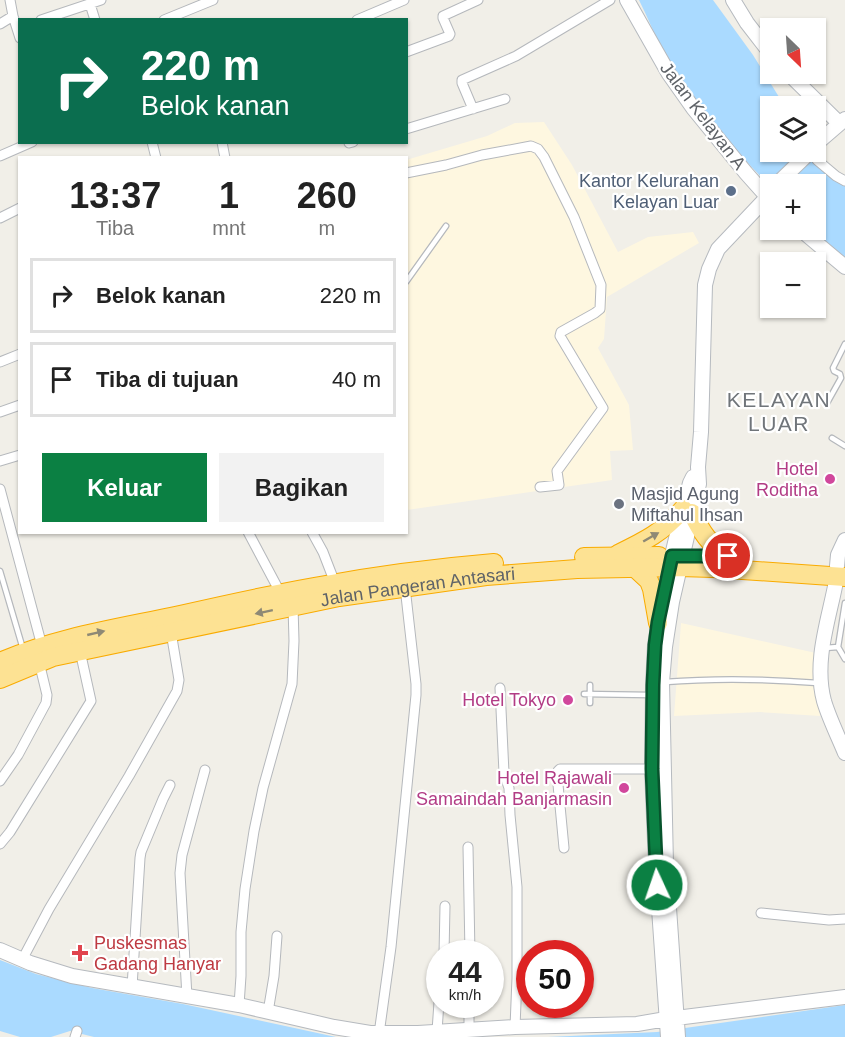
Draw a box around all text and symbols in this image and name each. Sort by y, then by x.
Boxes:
north arrow [760,18,826,84]
map controls [760,18,826,318]
icon: right [42,42,120,120]
text: 220 m [141,42,260,89]
street label: Jalan Kelayan A [656,58,750,174]
text: Belok kanan [141,91,290,121]
button: layers [760,96,826,162]
place label: Kantor Kelurahan Kelayan Luar [579,171,719,212]
button: + [760,174,826,240]
text: 13:37 [69,175,161,216]
text: 1 [219,175,239,216]
text: 260 [297,175,357,216]
marker: Kantor Kelurahan Kelayan Luar [724,184,738,198]
text: Tiba [96,217,134,239]
text: mnt [212,217,246,239]
text: m [319,217,335,239]
button: − [760,252,826,318]
icon: right [45,279,78,312]
text: Belok kanan [96,283,226,308]
text: 220 m [320,283,381,308]
icon: arrive [45,363,78,396]
text: Tiba di tujuan [96,367,239,392]
text: 40 m [332,367,381,392]
district label: KELAYAN LUAR [727,388,831,435]
button: Keluar [42,453,207,522]
button: Bagikan [219,453,384,522]
place label: Hotel Roditha [756,459,819,500]
marker: Hotel Roditha [823,472,837,486]
place label: Masjid Agung Miftahul Ihsan [631,484,743,525]
marker: Masjid Agung Miftahul Ihsan [612,497,626,511]
pin [702,530,753,581]
one-way arrow [643,532,660,542]
icon: arrive [711,539,744,572]
street label: Jalan Pangeran Antasari [319,564,516,611]
one-way arrow [255,608,274,618]
one-way arrow [87,628,106,637]
place label: Hotel Tokyo [462,690,556,710]
marker: Hotel Tokyo [561,693,575,707]
place label: Hotel Rajawali Samaindah Banjarmasin [416,768,612,809]
marker: Hotel Rajawali Samaindah Banjarmasin [617,781,631,795]
position arrow [625,853,689,917]
place label: Puskesmas Gadang Hanyar [94,933,221,974]
speed limit sign: 50 [516,940,594,1018]
marker: Puskesmas Gadang Hanyar [71,944,89,962]
text: 44 [448,955,482,988]
text: km/h [449,986,481,1003]

